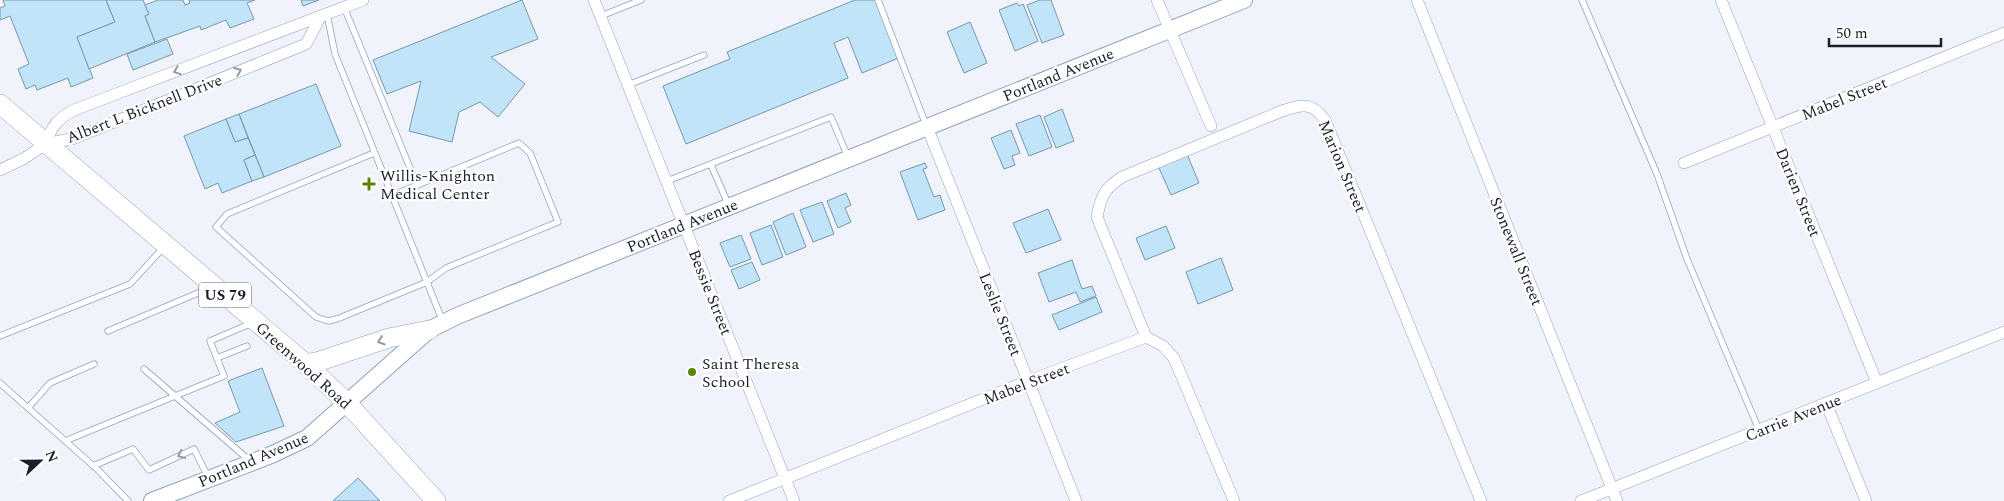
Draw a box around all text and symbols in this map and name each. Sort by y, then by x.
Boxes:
scale bar [1829,15,1942,47]
text: 50 m [1836,22,1868,45]
street label: Portland Avenue [999,42,1118,108]
one-way arrow [174,65,182,75]
one-way arrow [233,67,242,78]
street label: Albert L Bicknell Drive [63,68,226,150]
street label: Mabel Street [1798,71,1891,127]
street label: Marion Street [1312,116,1372,217]
street label: Darien Street [1769,144,1827,241]
place label: Willis-Knighton Medical Center [380,164,495,206]
marker: Willis-Knighton Medical Center [362,177,376,191]
street label: Portland Avenue [623,193,742,259]
street label: Stonewall Street [1483,193,1549,310]
street label: Bessie Street [682,246,738,339]
street label: Leslie Street [972,269,1028,360]
road number: US 79 [199,282,251,308]
street label: Greenwood Road [250,316,357,415]
one-way arrow [378,335,386,345]
place label: Saint Theresa School [702,352,799,394]
street label: Mabel Street [980,356,1073,411]
marker: Saint Theresa School [686,366,698,378]
street label: Carrie Avenue [1742,388,1845,448]
street label: Portland Avenue [194,426,312,494]
north arrow [15,436,65,486]
text: N [40,447,63,466]
one-way arrow [177,449,186,459]

